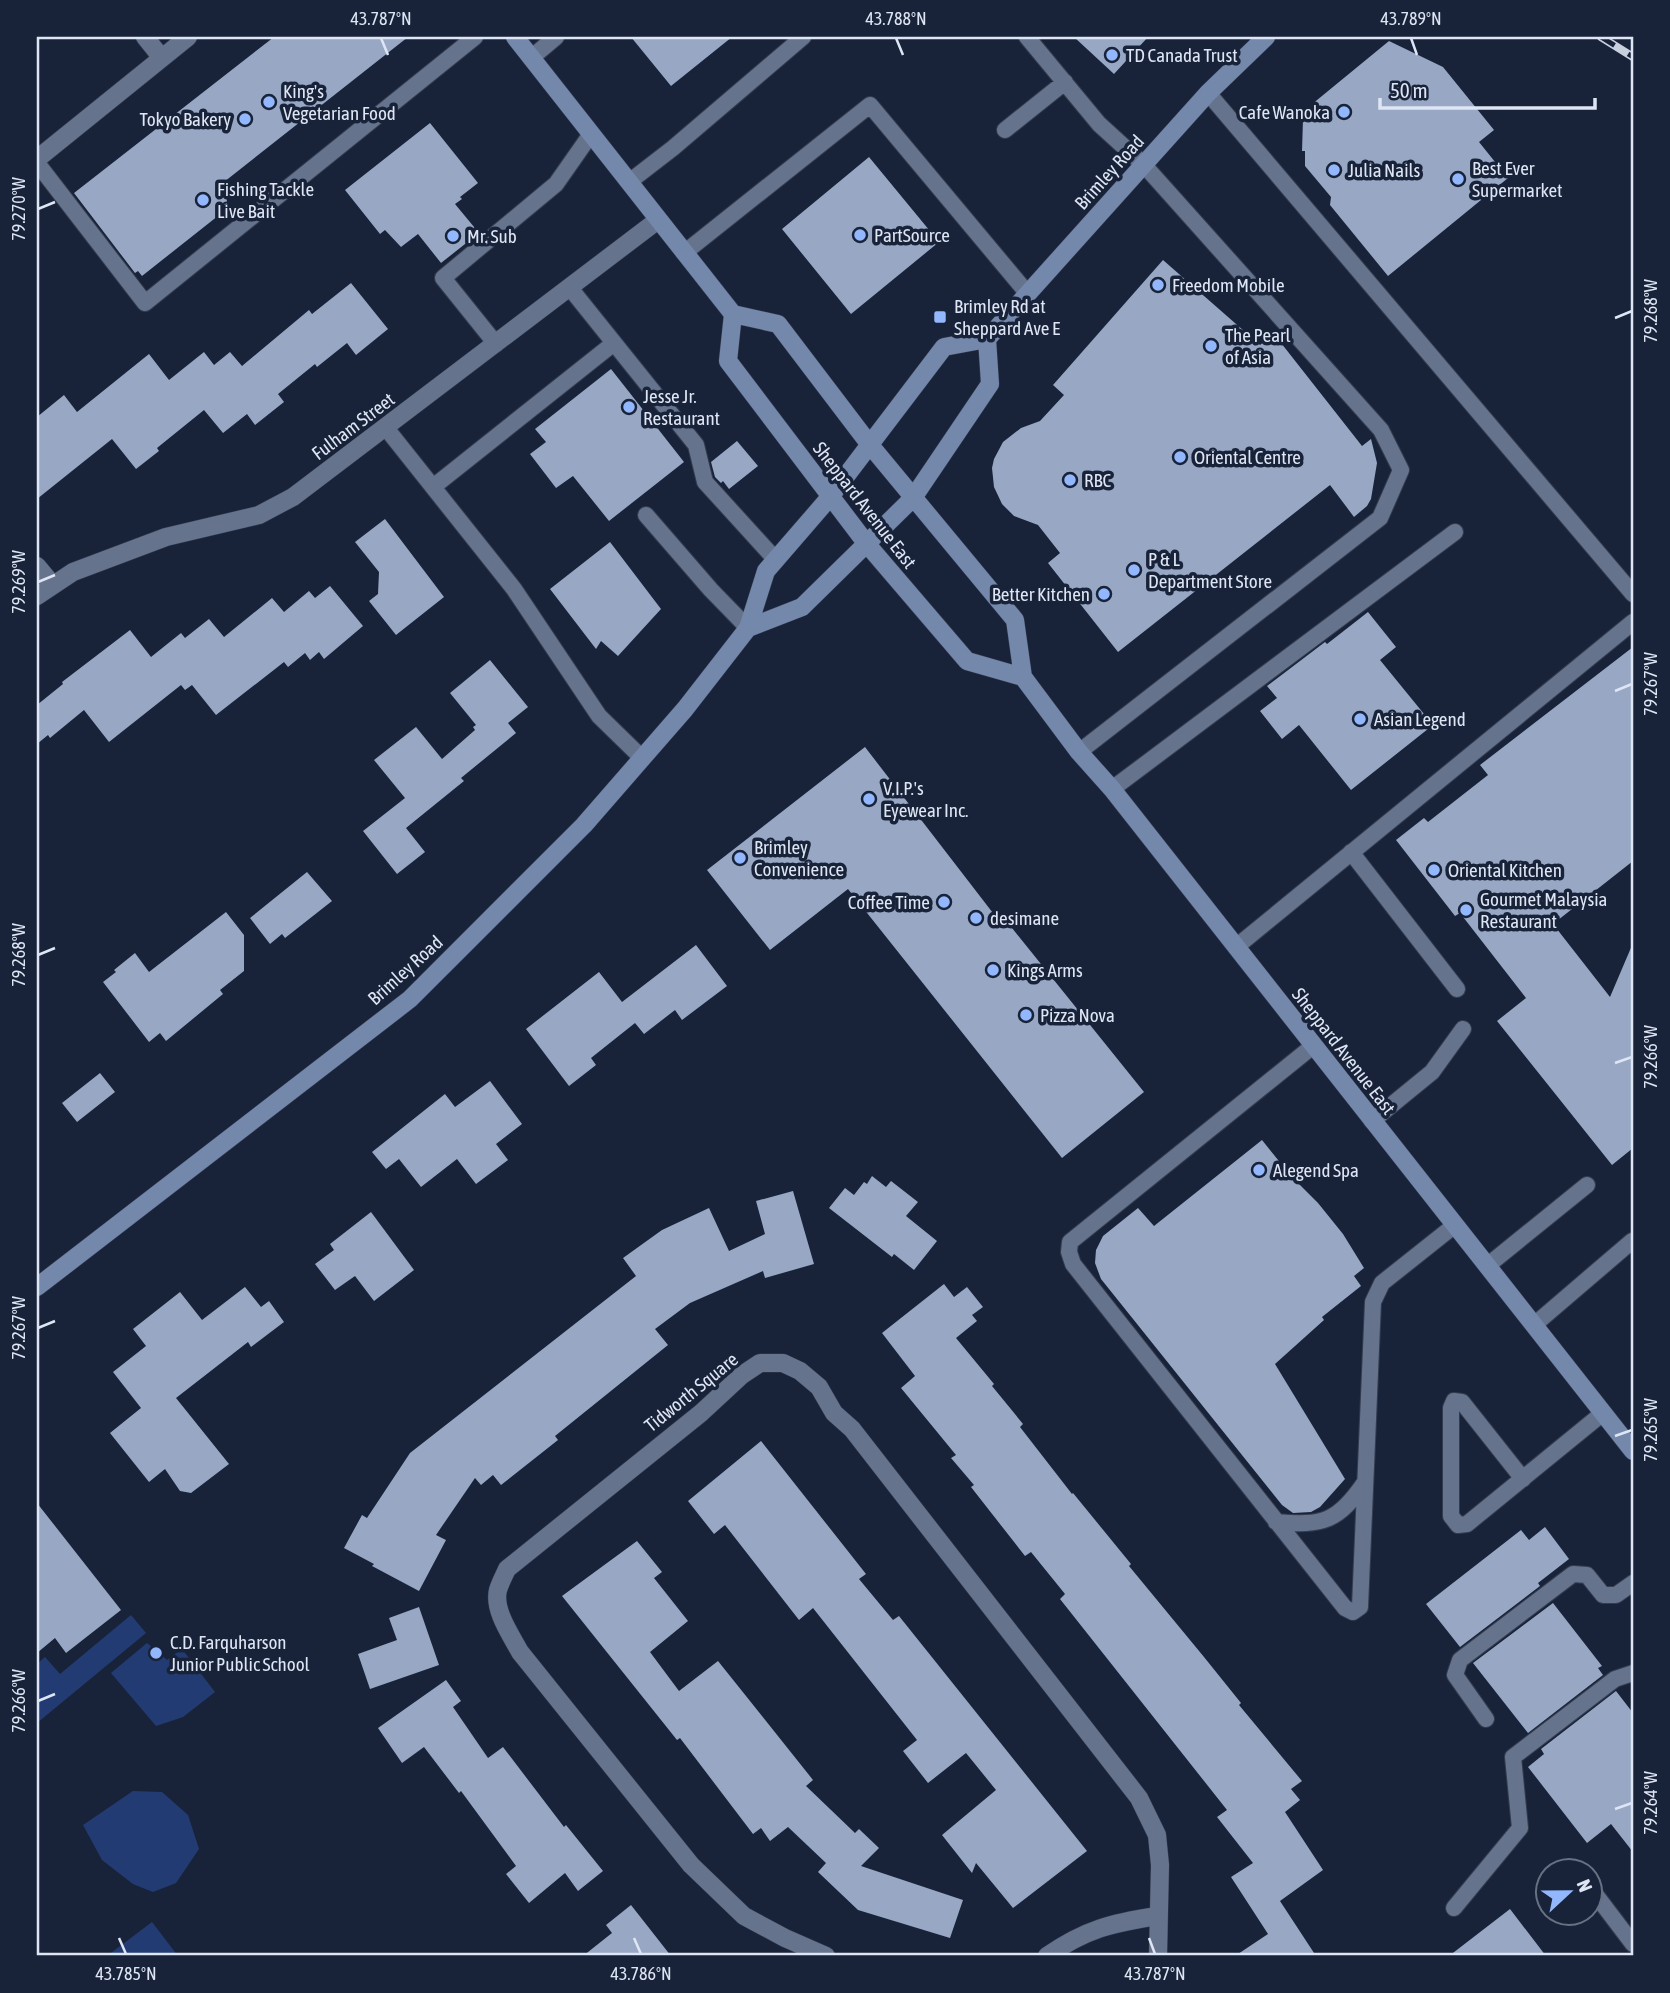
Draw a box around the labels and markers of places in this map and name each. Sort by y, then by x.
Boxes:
place label: TD Canada Trust [1126,44,1238,66]
marker: TD Canada Trust [1104,47,1120,63]
place label: King's Vegetarian Food [283,80,396,124]
marker: King's Vegetarian Food [261,94,277,110]
place label: Cafe Wanoka [1239,101,1330,123]
marker: Cafe Wanoka [1336,104,1352,120]
place label: Tokyo Bakery [139,108,231,130]
marker: Tokyo Bakery [237,111,253,127]
place label: Best Ever Supermarket [1472,157,1563,201]
place label: Julia Nails [1348,159,1421,181]
marker: Julia Nails [1326,162,1342,178]
marker: Best Ever Supermarket [1450,171,1466,187]
place label: Fishing Tackle Live Bait [217,178,314,222]
marker: Fishing Tackle Live Bait [195,192,211,208]
place label: PartSource [874,224,950,246]
place label: Mr. Sub [467,225,517,247]
marker: PartSource [852,227,868,243]
marker: Mr. Sub [445,228,461,244]
place label: Freedom Mobile [1172,274,1285,296]
marker: Freedom Mobile [1150,277,1166,293]
place label: Brimley Rd at Sheppard Ave E [954,295,1060,339]
marker: Brimley Rd at Sheppard Ave E [932,309,948,325]
place label: The Pearl of Asia [1225,324,1291,368]
marker: The Pearl of Asia [1203,338,1219,354]
place label: Jesse Jr. Restaurant [643,385,720,429]
marker: Jesse Jr. Restaurant [621,399,637,415]
place label: Oriental Centre [1194,446,1301,468]
marker: Oriental Centre [1172,449,1188,465]
place label: RBC [1084,469,1112,491]
marker: RBC [1062,472,1078,488]
place label: P & L Department Store [1148,548,1272,592]
marker: P & L Department Store [1126,562,1142,578]
place label: Better Kitchen [992,583,1090,605]
marker: Better Kitchen [1096,586,1112,602]
place label: Asian Legend [1374,708,1466,730]
marker: Asian Legend [1352,711,1368,727]
place label: V.I.P.'s Eyewear Inc. [883,777,968,821]
marker: V.I.P.'s Eyewear Inc. [861,791,877,807]
place label: Brimley Convenience [754,836,844,880]
marker: Brimley Convenience [732,850,748,866]
place label: Oriental Kitchen [1448,859,1562,881]
marker: Oriental Kitchen [1426,862,1442,878]
place label: Gourmet Malaysia Restaurant [1480,888,1607,932]
place label: Coffee Time [848,891,930,913]
marker: Coffee Time [936,894,952,910]
marker: Gourmet Malaysia Restaurant [1458,902,1474,918]
place label: desimane [990,907,1059,929]
marker: desimane [968,910,984,926]
place label: Kings Arms [1007,959,1083,981]
marker: Kings Arms [985,962,1001,978]
place label: Pizza Nova [1040,1004,1115,1026]
marker: Pizza Nova [1018,1007,1034,1023]
place label: Alegend Spa [1273,1159,1359,1181]
marker: Alegend Spa [1251,1162,1267,1178]
place label: C.D. Farquharson Junior Public School [170,1631,310,1675]
marker: C.D. Farquharson Junior Public School [148,1645,164,1661]

